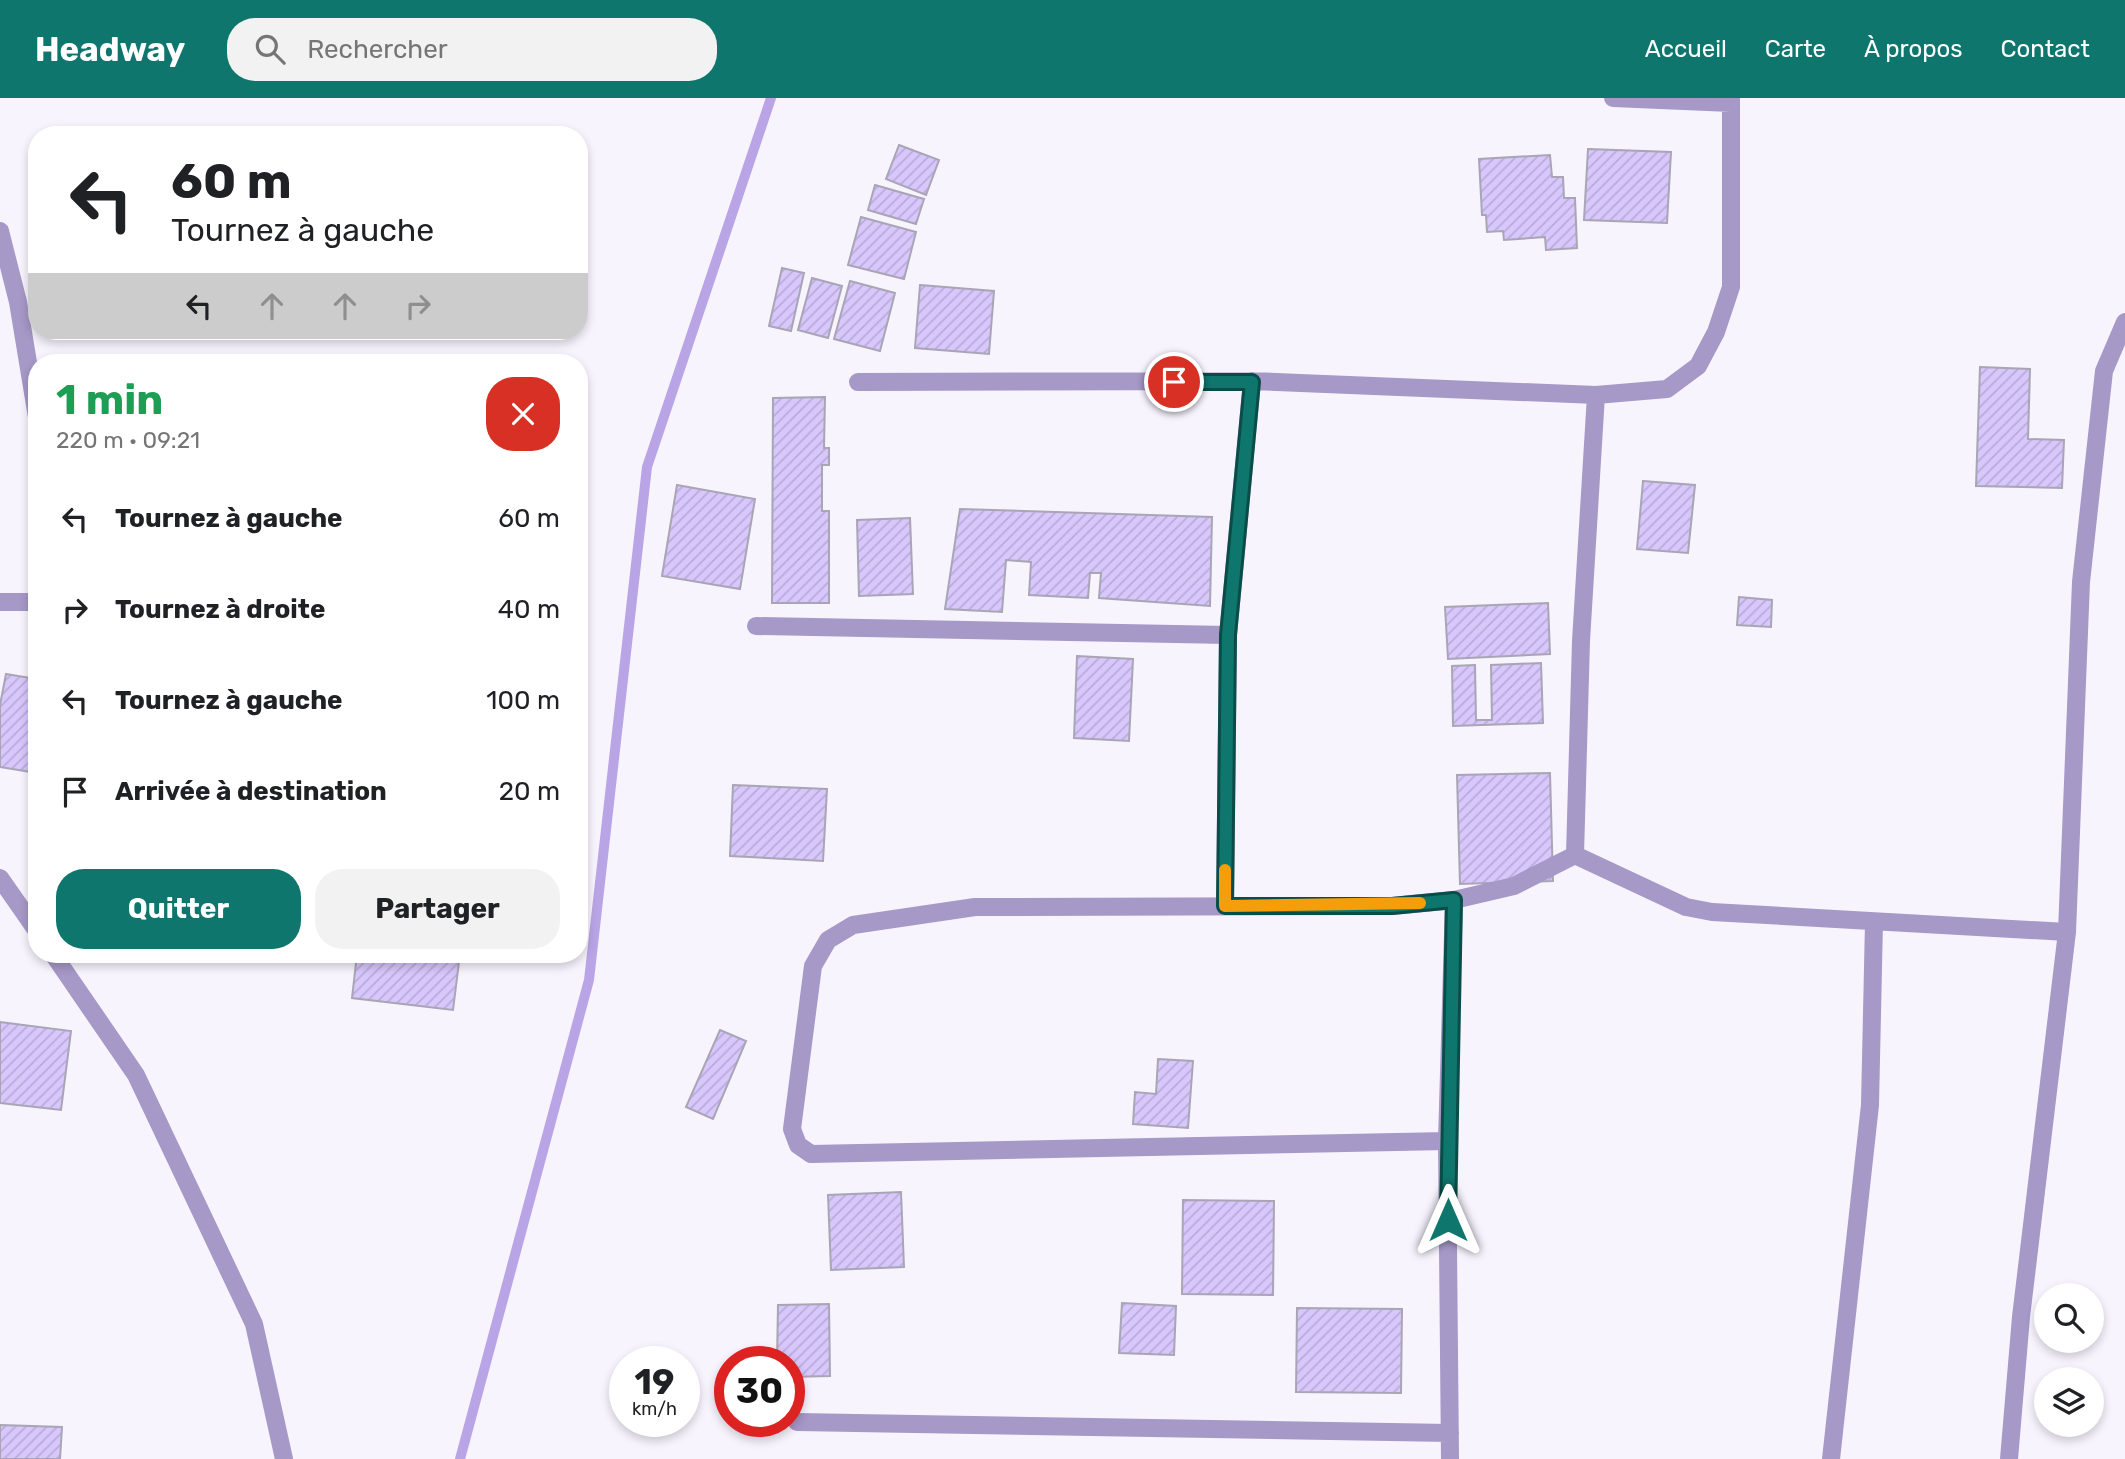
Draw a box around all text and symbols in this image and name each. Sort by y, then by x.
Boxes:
search box [227,18,717,81]
text: Headway [35,30,185,69]
icon: search [251,30,289,68]
text: Rechercher [307,34,448,65]
text: Accueil [1645,35,1727,63]
text: Carte [1765,35,1826,63]
text: À propos [1864,35,1963,63]
text: Contact [2001,35,2090,63]
text: 60 m [171,152,292,210]
icon: left [56,154,147,245]
text: Tournez à gauche [171,211,434,249]
icon: left [180,287,218,325]
icon: ahead [253,287,291,325]
icon: ahead [326,287,364,325]
icon: right [399,287,437,325]
pin [1144,352,1204,412]
icon: arrive [1155,363,1193,401]
text: 1 min [56,375,163,425]
button: close [486,377,560,451]
text: 220 m · 09:21 [56,426,200,454]
icon: left [56,500,94,538]
text: Tournez à gauche [115,503,343,534]
text: 60 m [498,503,560,534]
icon: right [56,591,94,629]
text: Tournez à droite [115,594,325,625]
text: 40 m [498,594,560,625]
icon: left [56,682,94,720]
text: Tournez à gauche [115,685,343,716]
text: 100 m [486,685,560,716]
icon: arrive [56,773,94,811]
text: Arrivée à destination [115,776,387,807]
text: 20 m [499,776,560,807]
button: Quitter [56,869,301,949]
button: Partager [315,869,560,949]
position arrow [1411,1183,1485,1257]
map controls [2034,1283,2104,1437]
button: search [2034,1283,2104,1353]
speed limit sign: 30 [714,1346,805,1437]
text: 19 [635,1361,674,1403]
button: layers [2034,1367,2104,1437]
text: km/h [632,1398,677,1420]

